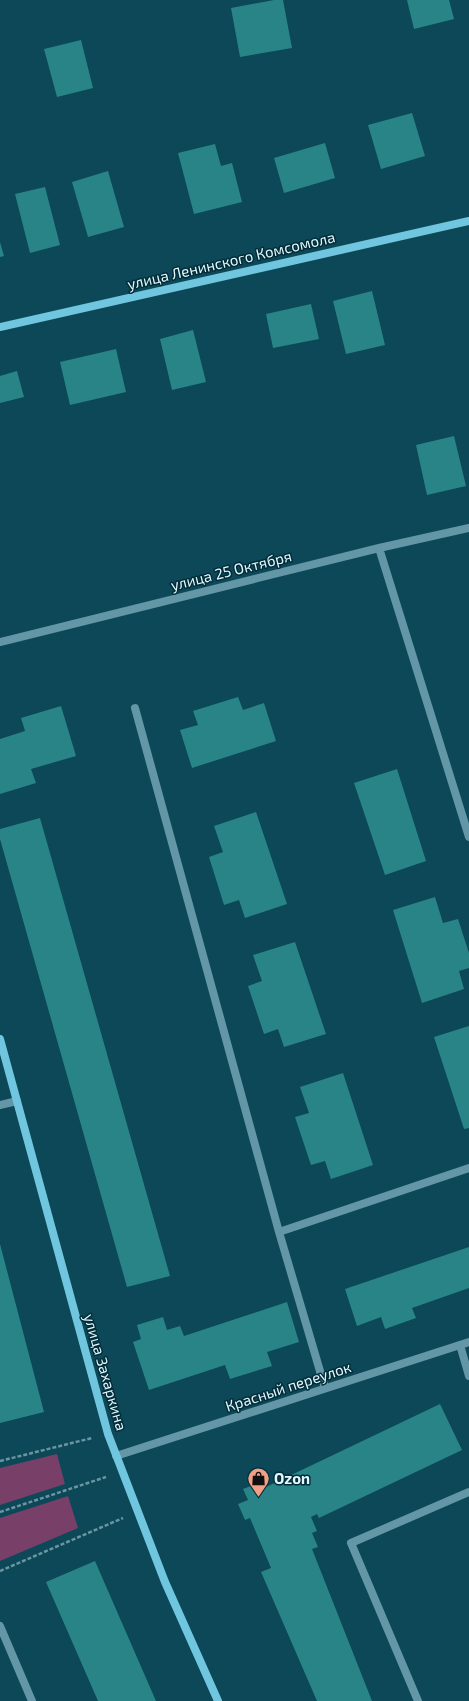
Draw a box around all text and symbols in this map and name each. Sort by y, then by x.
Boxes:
street label: улица Ленинского Комсомола [125,227,337,294]
street label: улица 25 Октября [169,546,294,595]
street label: улица Захаркина [80,1312,131,1433]
street label: Красный переулок [223,1357,353,1416]
shop icon: Ozon [245,1465,271,1498]
place label: Ozon [274,1469,310,1487]

